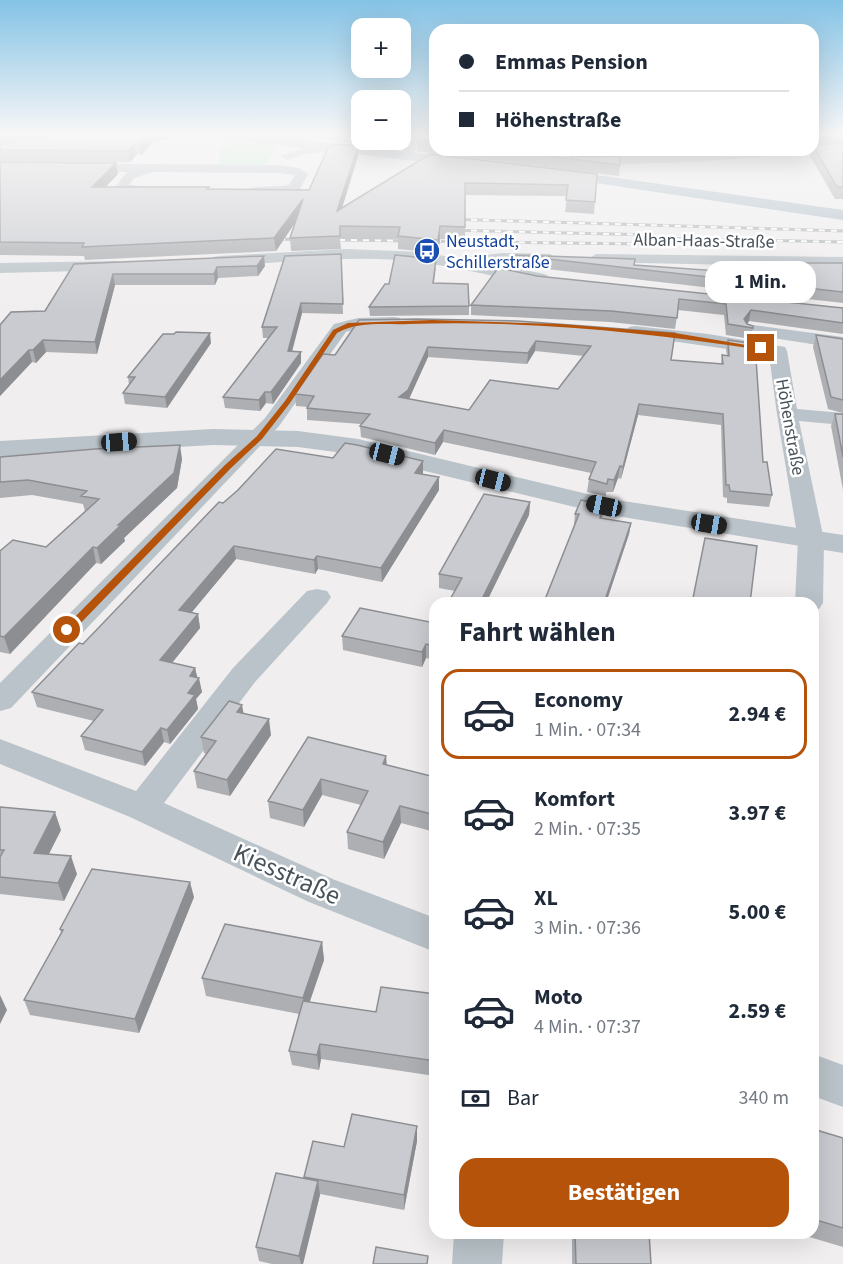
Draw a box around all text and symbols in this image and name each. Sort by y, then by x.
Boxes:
map controls [351,18,411,150]
button: + [351,18,411,78]
text: Emmas Pension [495,46,648,78]
button: − [351,90,411,150]
text: Höhenstraße [495,104,621,136]
street label: Alban-Haas-Straße [633,227,775,255]
place label: Neustadt, Schillerstraße [446,229,550,275]
bus stop icon: Neustadt, Schillerstraße [412,236,442,266]
callout: 1 Min. [706,261,816,303]
text: 1 Min. [734,268,787,296]
route end [747,334,774,361]
street label: Höhenstraße [769,377,811,477]
car [100,432,138,452]
car [367,441,407,467]
car [473,467,513,493]
car [585,493,623,519]
car [690,512,728,536]
text: Fahrt wählen [459,613,616,652]
route start [53,616,80,643]
text: Economy [534,684,623,716]
icon: car [462,687,516,741]
text: 2.94 € [729,698,786,730]
text: 1 Min. · 07:34 [534,716,641,744]
text: Komfort [534,783,615,815]
icon: car [462,786,516,840]
text: 3.97 € [729,797,786,829]
text: 2 Min. · 07:35 [534,815,641,843]
street label: Kiesstraße [227,834,347,914]
text: XL [534,882,558,914]
icon: car [462,885,516,939]
text: 5.00 € [729,896,786,928]
text: 3 Min. · 07:36 [534,914,641,942]
text: Moto [534,981,583,1013]
icon: car [462,984,516,1038]
text: 2.59 € [729,995,786,1027]
text: 4 Min. · 07:37 [534,1013,641,1041]
icon: cash [459,1082,492,1115]
text: Bar [507,1082,539,1114]
text: 340 m [739,1084,789,1112]
button: Bestätigen [459,1158,789,1227]

